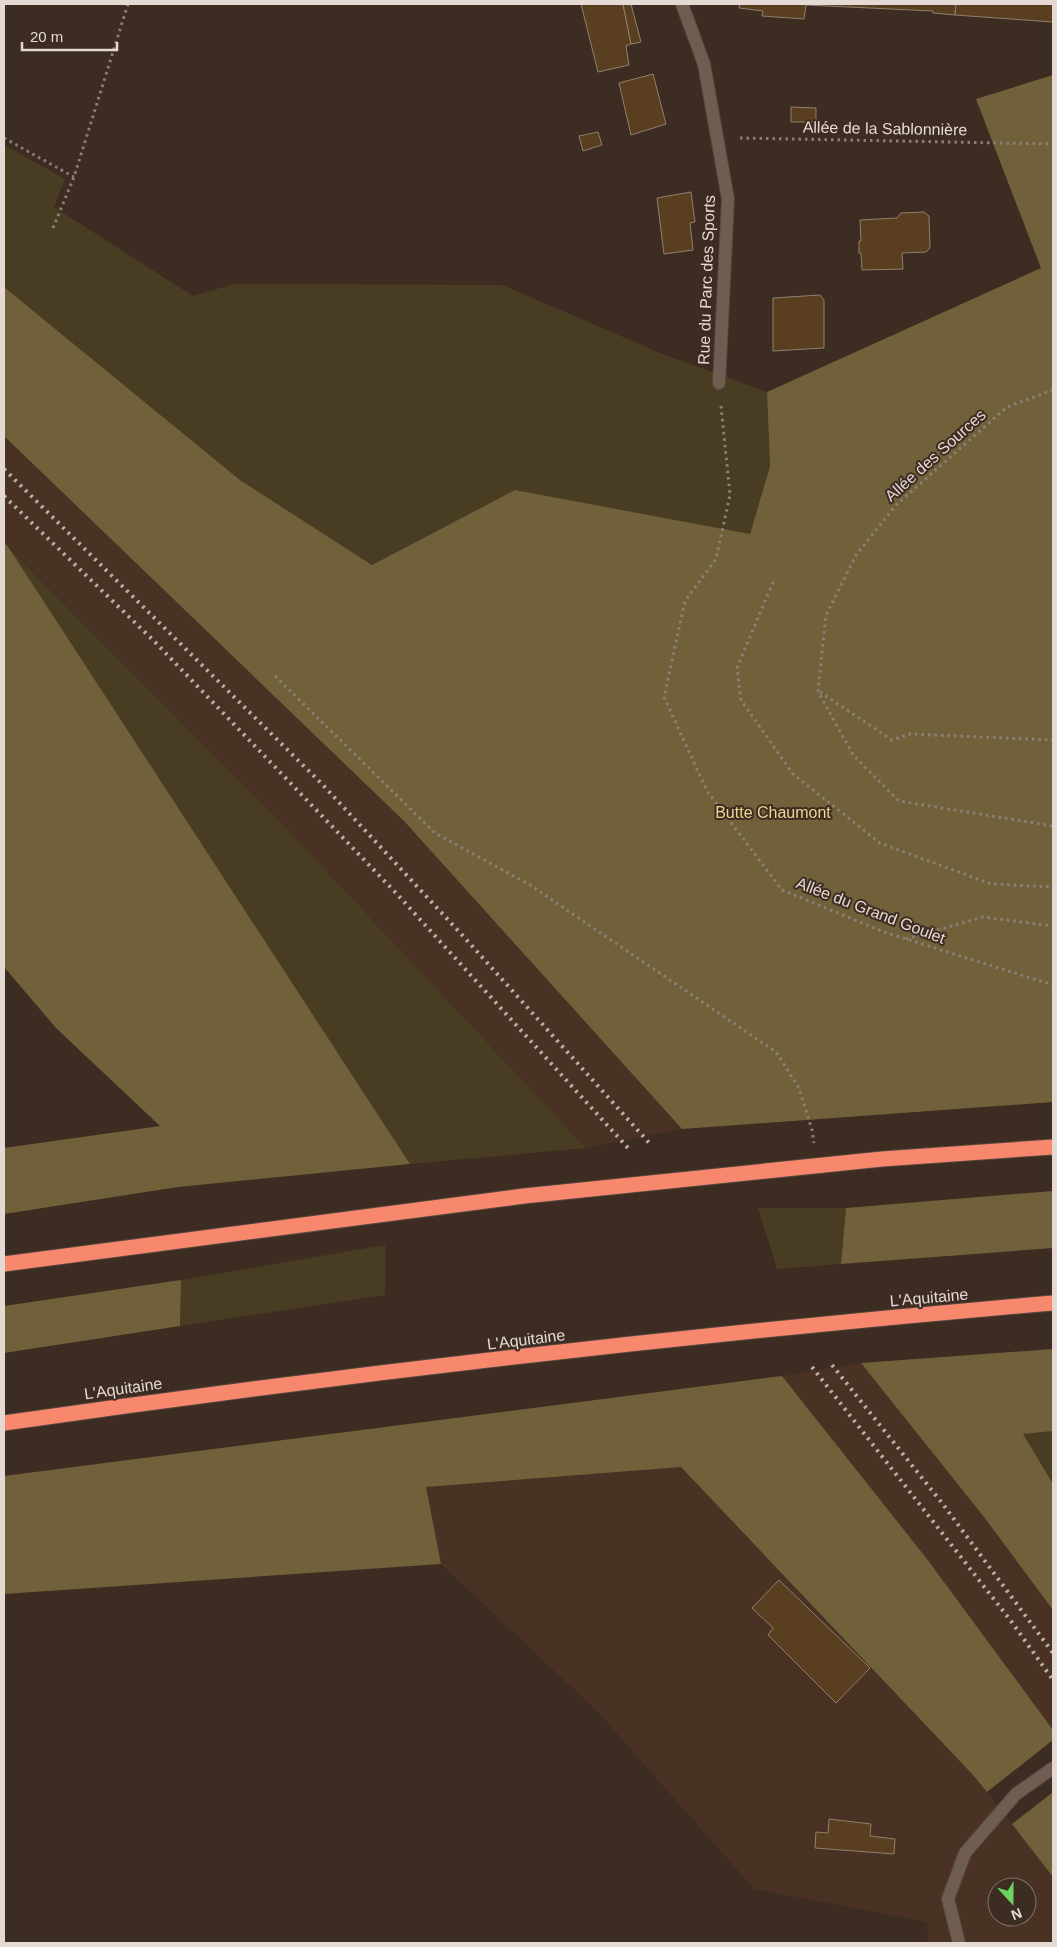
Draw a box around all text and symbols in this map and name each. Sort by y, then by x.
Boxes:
scale bar [22,20,118,52]
text: 20 m [30,28,63,45]
street label: Allée de la Sablonnière [803,119,968,138]
street label: Rue du Parc des Sports [695,195,718,365]
street label: Allée des Sources [882,406,989,505]
park label: Butte Chaumont [715,804,831,821]
street label: Allée du Grand Goulet [794,874,948,947]
street label: L'Aquitaine [889,1286,969,1309]
street label: L'Aquitaine [486,1326,566,1353]
street label: L'Aquitaine [83,1375,163,1402]
north arrow [987,1877,1037,1927]
text: N [1009,1905,1024,1923]

